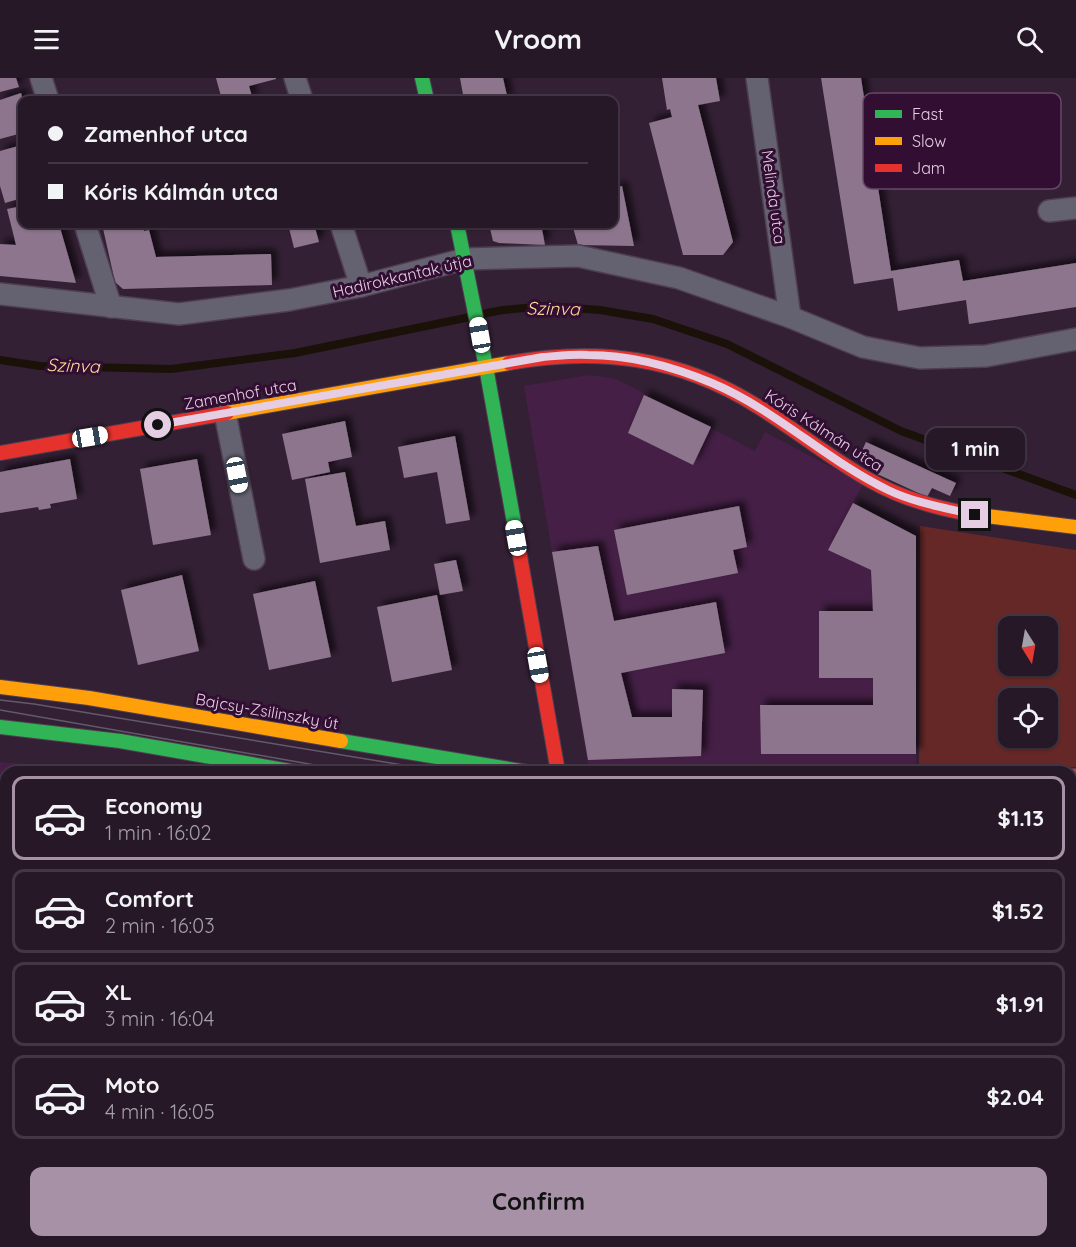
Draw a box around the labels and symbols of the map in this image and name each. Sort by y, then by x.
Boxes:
legend [863,93,1061,189]
text: Fast [912,104,943,124]
text: Slow [912,131,946,151]
street label: Melinda utca [757,149,791,245]
text: Jam [912,158,945,178]
street label: Hadirokkantak útja [330,250,474,302]
water label: Szinva [526,297,581,320]
car [468,316,492,354]
water label: Szinva [46,353,101,378]
street label: Zamenhof utca [182,374,298,414]
street label: Kóris Kálmán utca [761,384,887,476]
route start [144,411,171,438]
car [71,425,109,449]
callout: 1 min [926,428,1024,470]
car [225,456,249,494]
route end [961,501,988,528]
car [504,519,528,557]
north arrow [998,616,1058,676]
car [526,646,550,684]
street label: Bajcsy-Zsilinszky út [194,689,340,733]

